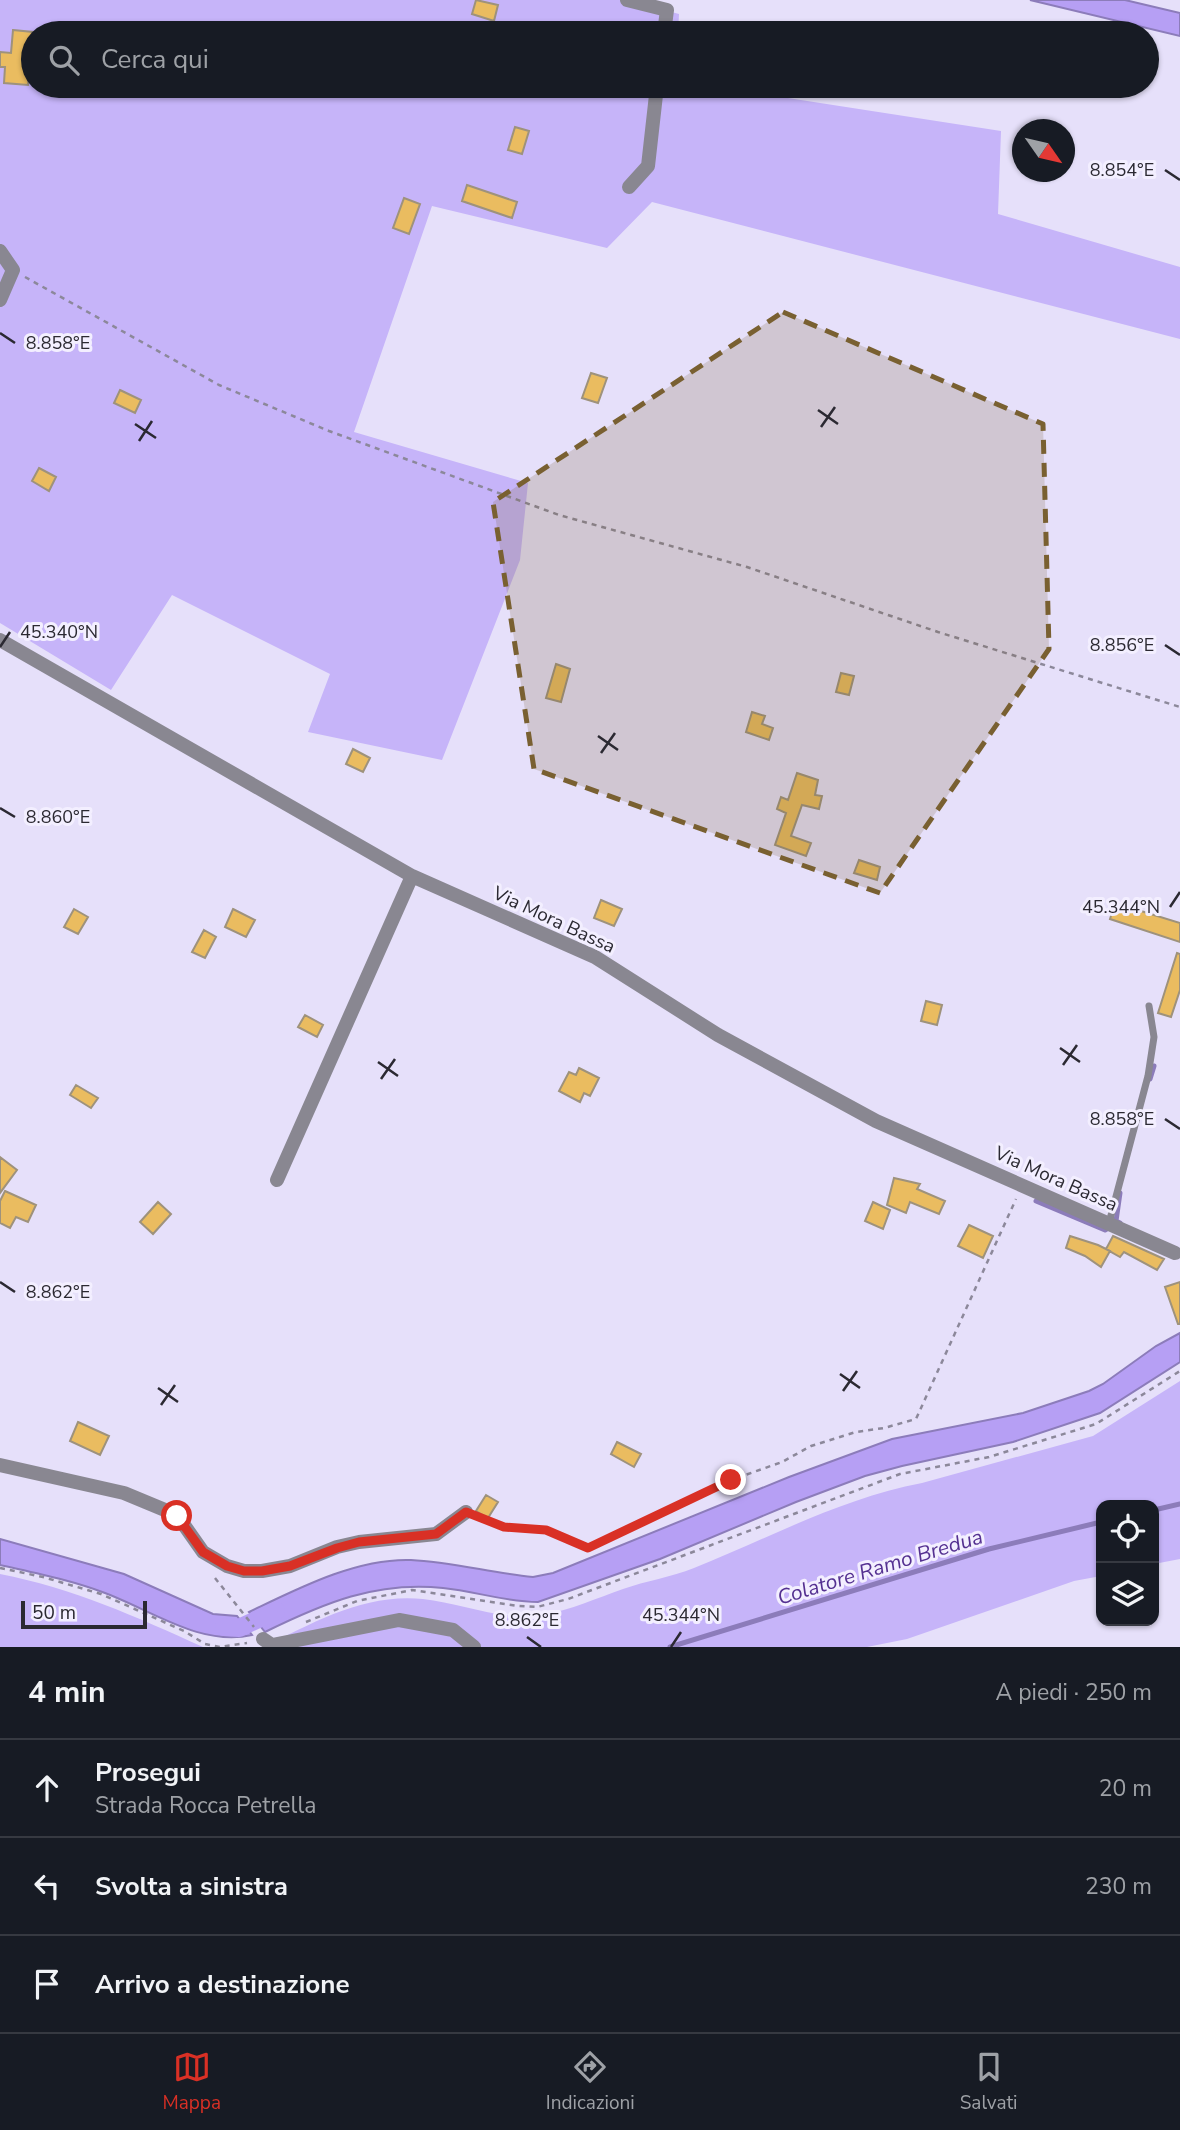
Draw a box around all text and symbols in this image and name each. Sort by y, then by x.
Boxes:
search box [21,21,1159,98]
icon: search [45,41,83,79]
text: Cerca qui [101,42,209,77]
north arrow [1012,119,1075,182]
text: 8.854°E [1090,158,1154,182]
text: 8.858°E [26,331,90,355]
text: 45.340°N [20,620,98,644]
text: 8.856°E [1090,633,1154,657]
text: 8.860°E [26,805,90,829]
street label: Via Mora Bassa [488,880,619,960]
text: 45.344°N [1082,895,1160,919]
text: 8.858°E [1090,1107,1154,1131]
street label: Via Mora Bassa [989,1140,1122,1218]
text: 8.862°E [26,1280,90,1304]
route end [715,1464,746,1495]
route start [161,1500,192,1531]
map controls [1096,1500,1159,1626]
button: locate [1096,1500,1159,1563]
water label: Colatore Ramo Bredua [774,1522,986,1612]
button: layers [1096,1563,1159,1626]
scale bar [21,1598,147,1630]
text: 50 m [32,1600,76,1626]
text: 45.344°N [642,1603,720,1627]
text: 8.862°E [495,1608,559,1632]
text: 4 min [28,1672,106,1713]
text: A piedi · 250 m [996,1677,1152,1708]
text: Prosegui [95,1755,201,1790]
icon: ahead [28,1769,66,1807]
text: 20 m [1099,1773,1152,1804]
text: Strada Rocca Petrella [95,1790,316,1821]
icon: left [28,1867,66,1905]
text: Svolta a sinistra [95,1869,288,1904]
text: 230 m [1085,1871,1152,1902]
icon: arrive [28,1965,66,2003]
text: Arrivo a destinazione [95,1967,350,2002]
tab: Mappa [162,2048,221,2116]
tab: Indicazioni [546,2048,635,2116]
tab: Salvati [960,2048,1018,2116]

